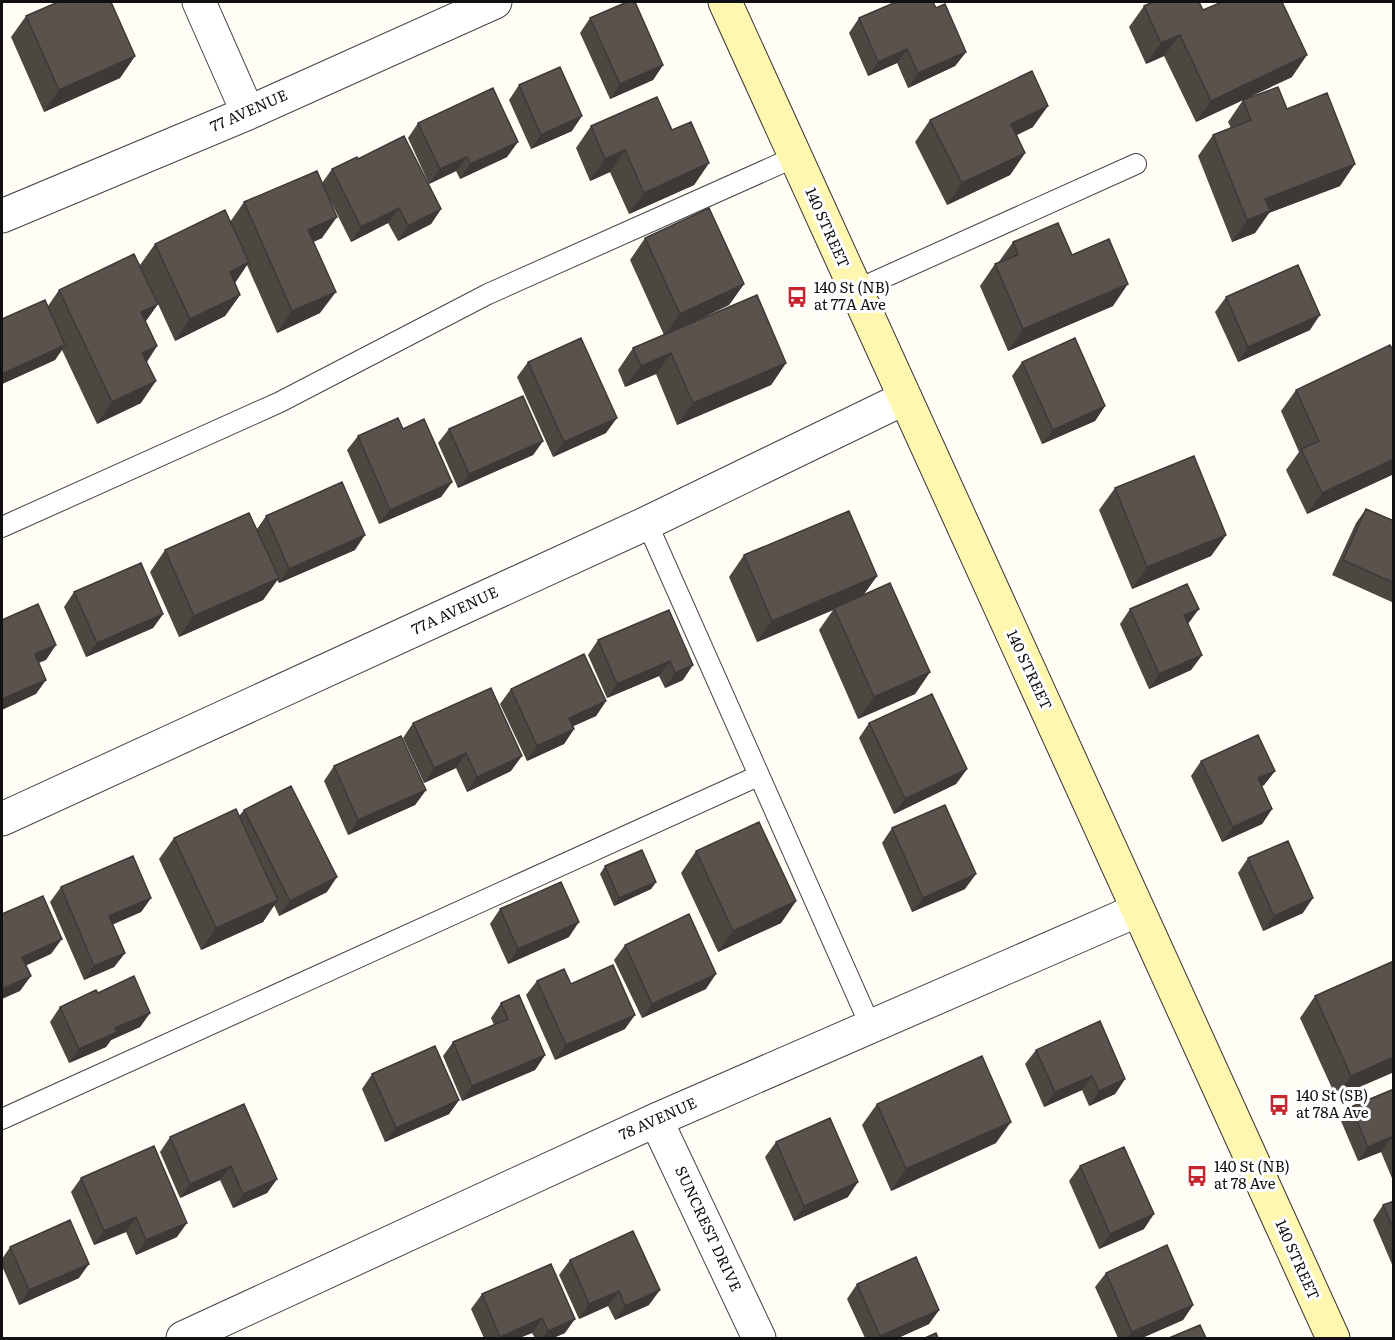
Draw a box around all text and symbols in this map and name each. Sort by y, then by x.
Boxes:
street label: 77 AVENUE [206,82,291,137]
street label: 140 STREET [800,184,856,271]
place label: 140 St (NB) at 77A Ave [814,275,890,315]
bus stop icon: 140 St (NB) at 77A Ave [785,285,809,309]
street label: 77A AVENUE [407,579,502,640]
street label: 140 STREET [1002,626,1059,713]
place label: 140 St (SB) at 78A Ave [1296,1083,1369,1123]
street label: 78 AVENUE [615,1090,700,1145]
bus stop icon: 140 St (SB) at 78A Ave [1267,1093,1291,1117]
place label: 140 St (NB) at 78 Ave [1214,1154,1290,1194]
street label: SUNCREST DRIVE [670,1162,749,1295]
bus stop icon: 140 St (NB) at 78 Ave [1185,1164,1209,1188]
street label: 140 STREET [1270,1216,1326,1303]

